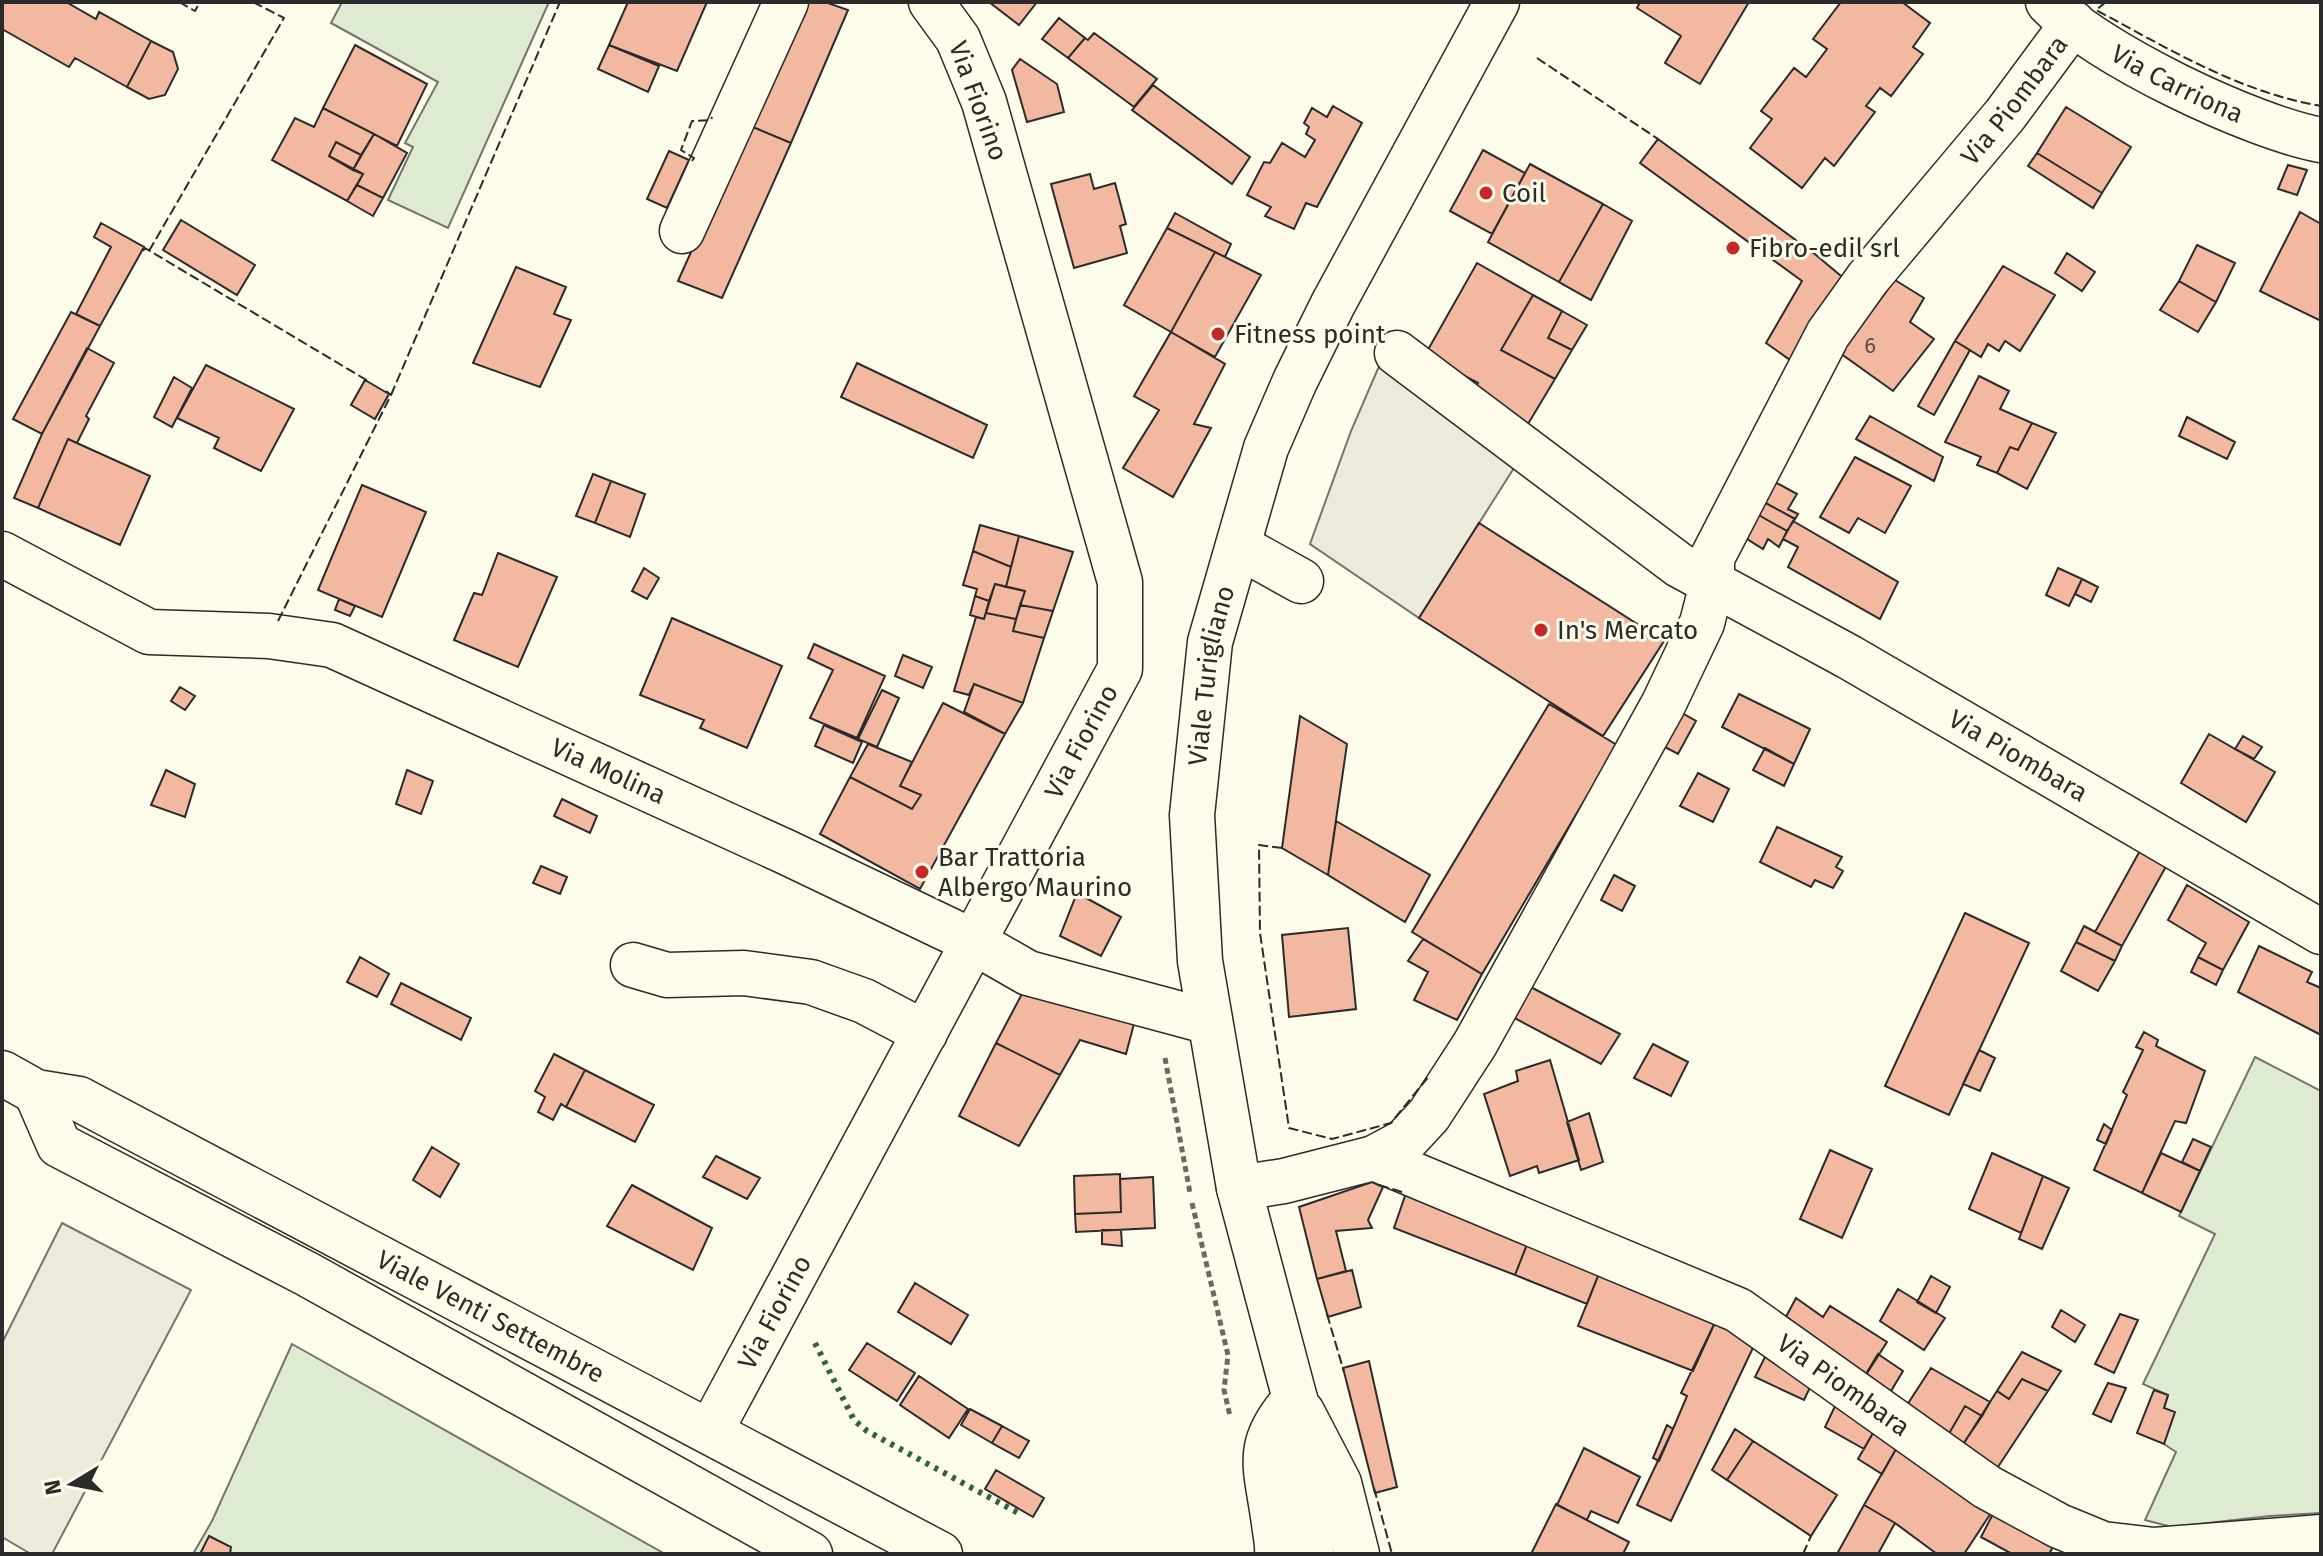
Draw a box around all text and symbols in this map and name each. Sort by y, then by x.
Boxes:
street label: Via Piombara [1954,29,2074,171]
street label: Via Fiorino [942,37,1014,165]
street label: Via Carriona [2106,38,2248,129]
place label: Coil [1502,178,1547,209]
marker: Coil [1477,184,1495,202]
place label: Fibro-edil srl [1749,233,1900,264]
marker: Fibro-edil srl [1724,239,1742,257]
place label: Fitness point [1234,319,1386,350]
marker: Fitness point [1209,325,1227,343]
house number: 6 [1864,332,1876,359]
street label: Viale Turigliano [1182,582,1241,767]
place label: In's Mercato [1557,615,1698,646]
marker: In's Mercato [1532,621,1550,639]
street label: Via Fiorino [1038,679,1124,804]
street label: Via Piombara [1943,703,2093,808]
street label: Via Molina [546,732,671,811]
place label: Bar Trattoria Albergo Maurino [938,842,1132,903]
marker: Bar Trattoria Albergo Maurino [913,863,931,881]
street label: Viale Venti Settembre [371,1244,610,1389]
street label: Via Fiorino [731,1250,818,1375]
street label: Via Piombara [1771,1327,1916,1443]
north arrow [32,1444,112,1524]
text: N [38,1478,67,1497]

